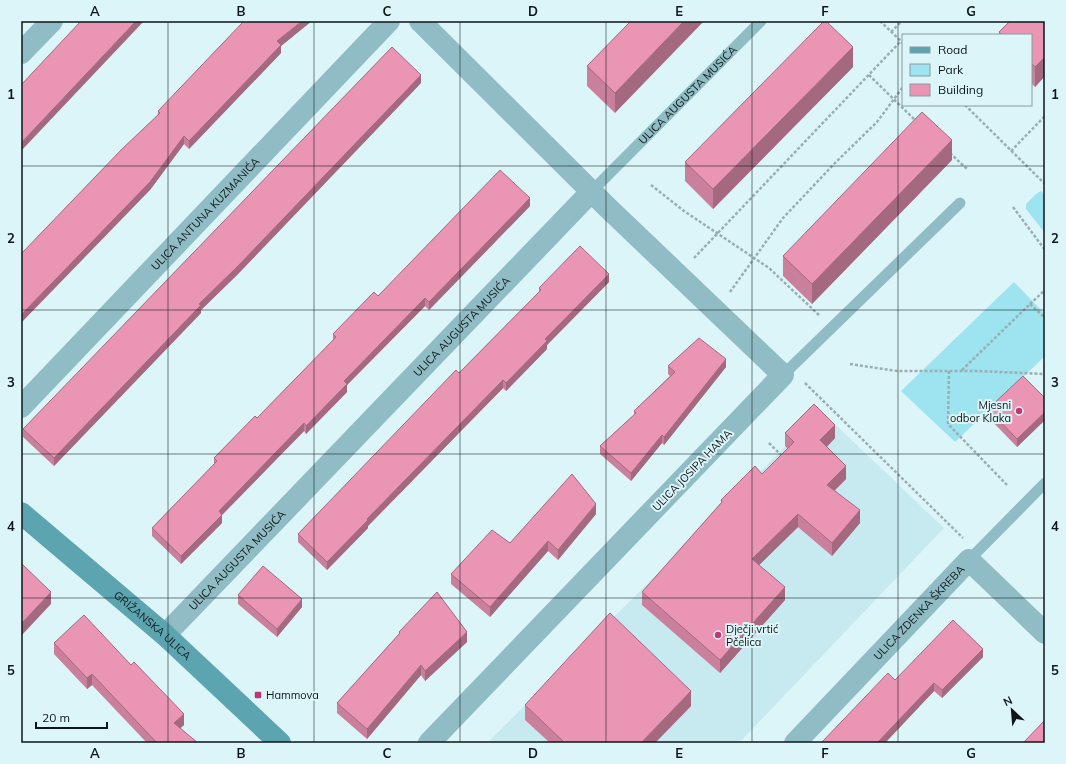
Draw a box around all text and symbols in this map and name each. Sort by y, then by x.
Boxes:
text: A [90,3,100,19]
text: B [237,3,246,19]
text: C [383,3,392,19]
text: D [528,3,538,19]
text: E [675,3,683,19]
text: F [821,3,829,19]
text: G [966,3,976,19]
legend [902,34,1032,106]
text: Road [938,42,967,57]
street label: ULICA AUGUSTA MUSIĆA [636,43,740,147]
text: Park [938,62,964,77]
text: Building [938,82,983,97]
text: 1 [7,86,15,102]
text: 1 [1051,86,1059,102]
street label: ULICA ANTUNA KUZMANIĆA [148,154,262,273]
text: 2 [7,230,15,246]
text: 2 [1051,230,1059,246]
street label: ULICA AUGUSTA MUSIĆA [410,274,513,379]
text: 3 [7,374,15,390]
text: 3 [1051,374,1059,390]
place label: Mjesni odbor Klaka [950,398,1011,425]
marker: Mjesni odbor Klaka [1014,406,1024,416]
street label: ULICA JOSIPA HAMA [649,426,735,514]
street label: ULICA AUGUSTA MUSIĆA [186,507,288,613]
text: 4 [7,518,15,534]
text: 4 [1051,518,1059,534]
street label: ULICA ZDENKA ŠKREBA [871,562,967,663]
street label: GRIŽANSKA ULICA [111,588,194,663]
place label: Dječji vrtić Pčelica [726,622,779,649]
marker: Dječji vrtić Pčelica [713,630,723,640]
text: 5 [7,662,15,678]
text: 5 [1051,662,1059,678]
place label: Hammova [266,688,319,702]
marker: Hammova [253,690,263,700]
north arrow [992,690,1032,730]
text: N [1001,693,1014,709]
scale bar [36,704,107,730]
text: 20 m [42,710,70,725]
text: A [90,745,100,761]
text: B [237,745,246,761]
text: C [383,745,392,761]
text: D [528,745,538,761]
text: E [675,745,683,761]
text: F [821,745,829,761]
text: G [966,745,976,761]

